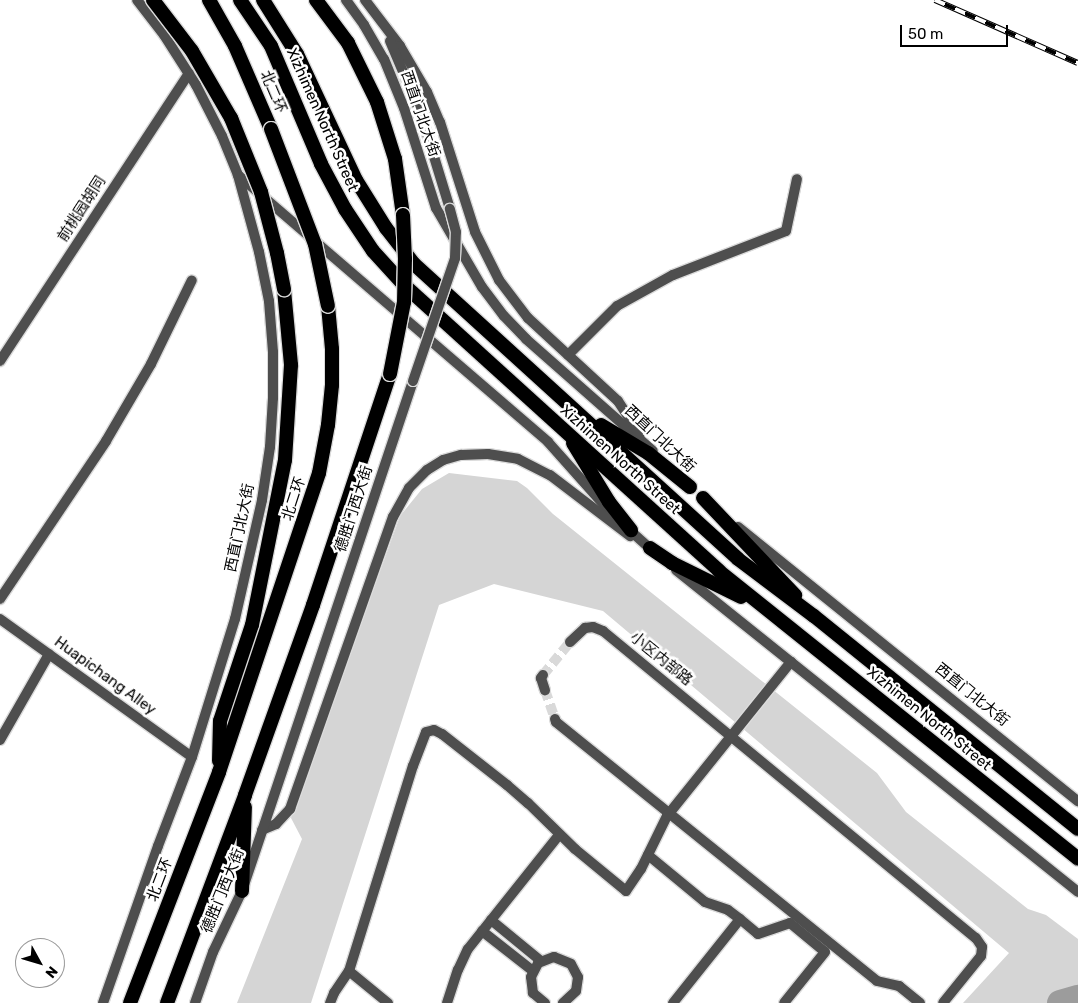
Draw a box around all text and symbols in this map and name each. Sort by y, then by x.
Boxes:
scale bar [903,15,1010,47]
text: 50 m [908,25,943,43]
street label: Xizhimen North Street [282,46,362,194]
street label: 北二环 [256,68,290,116]
street label: 西直门北大街 [397,69,443,159]
street label: 前桃园胡同 [54,173,110,245]
street label: Xizhimen North Street [556,402,684,518]
street label: 西直门北大街 [621,402,699,476]
street label: 德胜门西大街 [332,463,376,555]
street label: 北二环 [278,475,310,523]
street label: 西直门北大街 [222,482,258,574]
street label: 小区内部路 [626,628,696,690]
street label: Huapichang Alley [50,633,160,719]
street label: 西直门北大街 [931,660,1013,730]
street label: Xizhimen North Street [863,663,995,775]
street label: 德胜门西大街 [198,846,248,936]
street label: 北二环 [144,856,176,904]
north arrow [15,938,65,988]
text: N [41,963,61,981]

